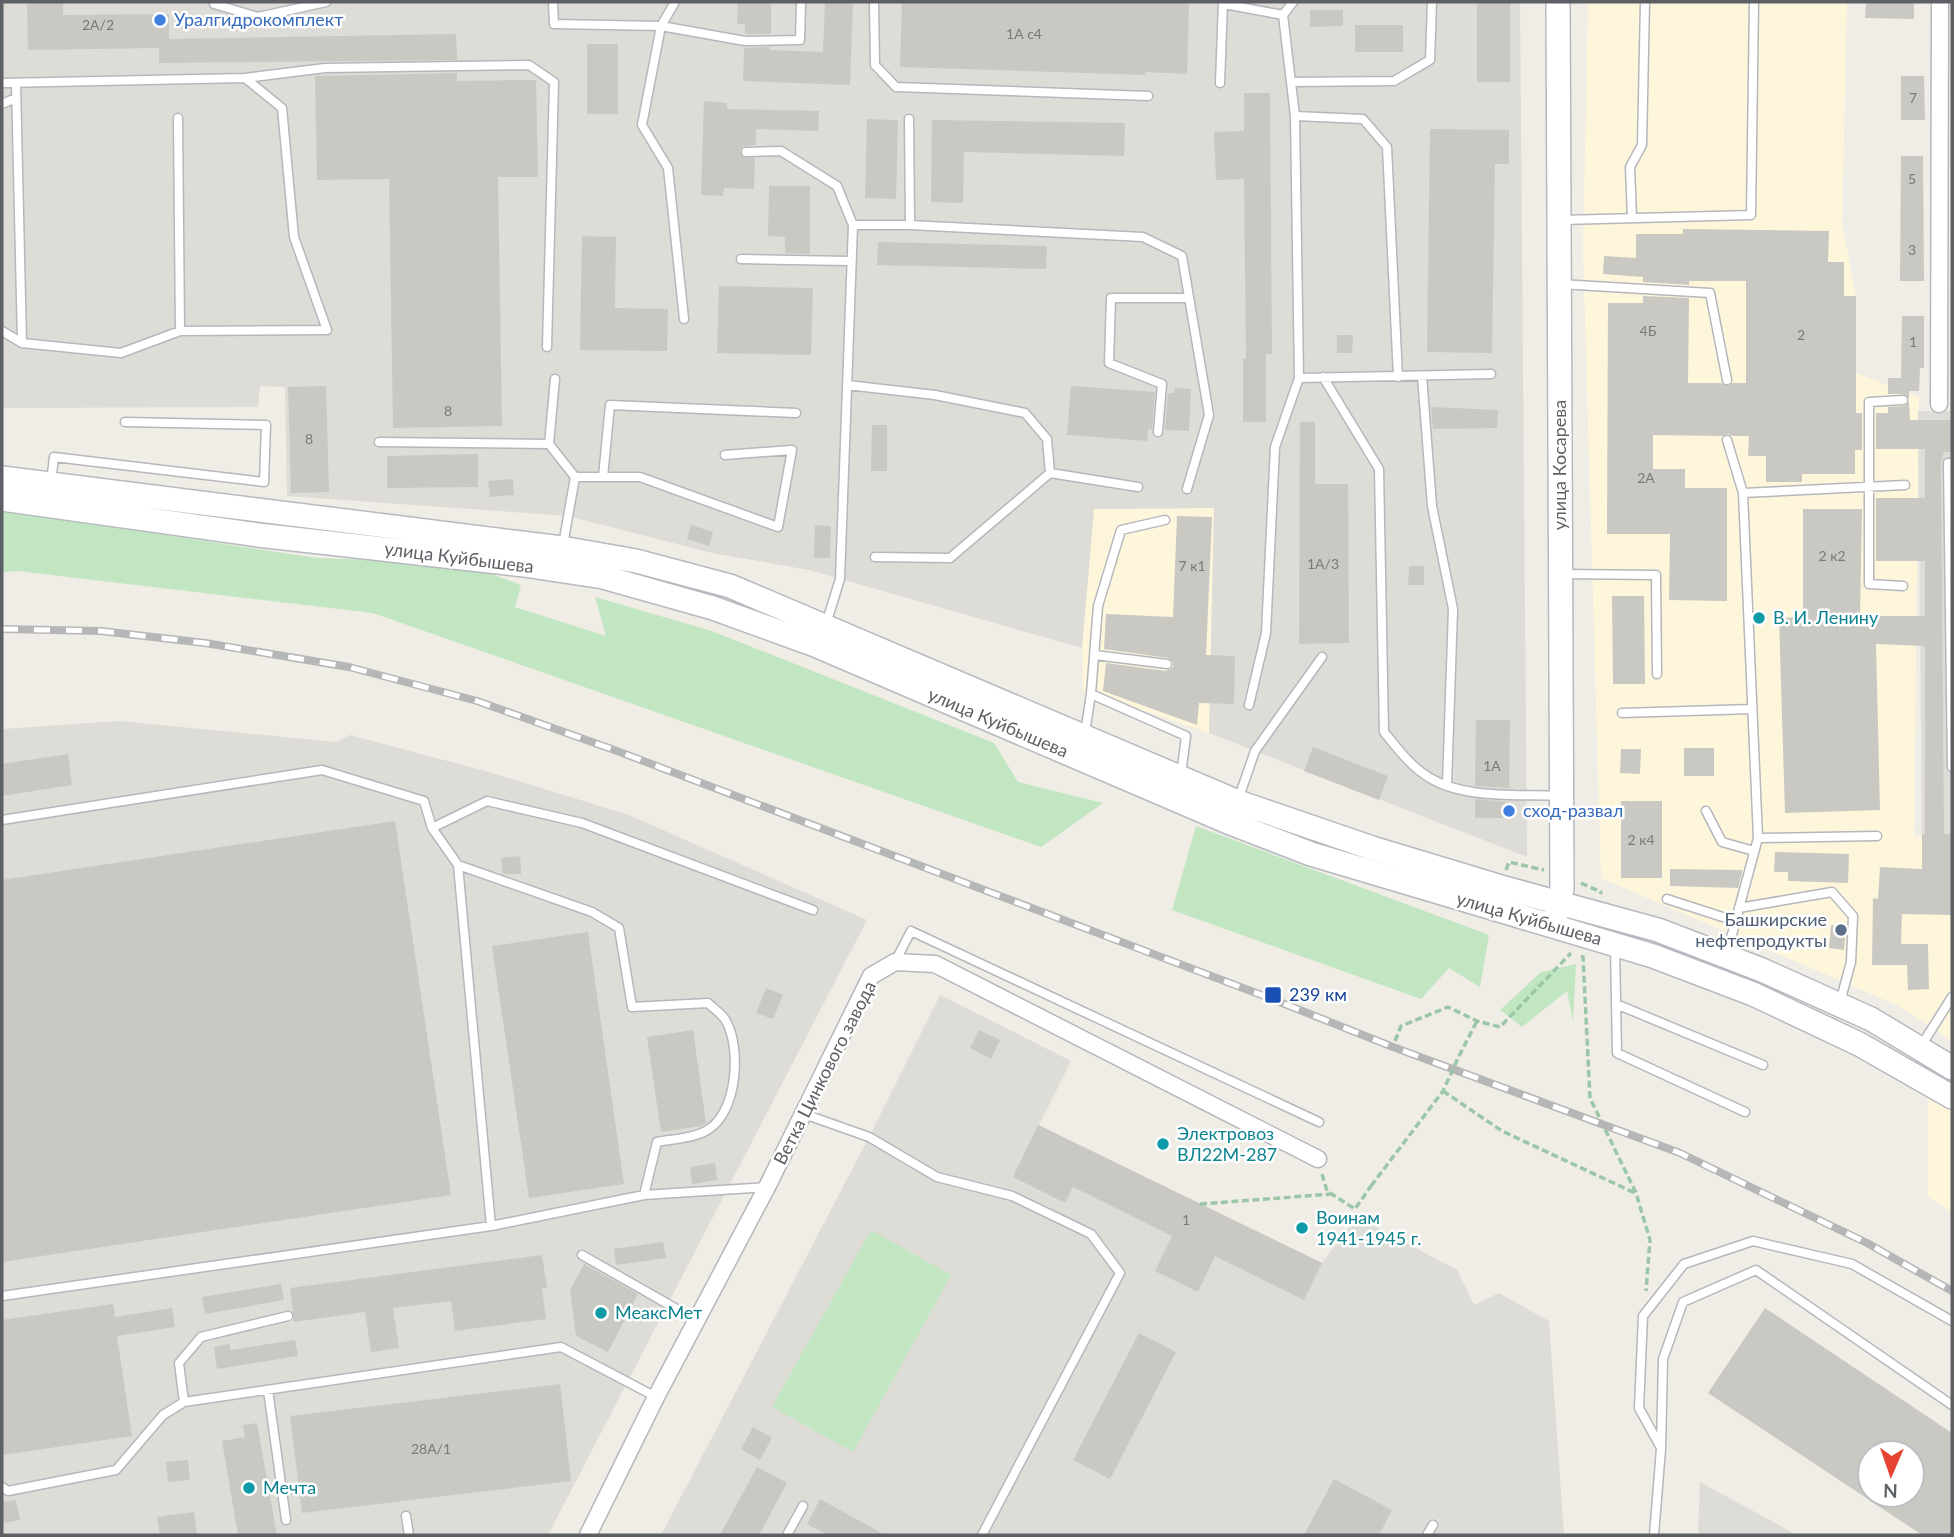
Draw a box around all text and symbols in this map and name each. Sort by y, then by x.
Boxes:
place label: Уралгидрокомплект [174,8,343,30]
marker: Уралгидрокомплект [152,12,168,28]
house number: 2А/2 [82,16,114,33]
house number: 1А с4 [1006,25,1042,42]
house number: 7 [1909,89,1917,106]
house number: 5 [1908,170,1916,187]
house number: 3 [1908,241,1916,258]
house number: 4Б [1640,322,1657,339]
house number: 2 [1797,326,1805,343]
house number: 1 [1909,333,1917,350]
street label: улица Косарева [1548,400,1570,530]
house number: 8 [444,402,452,419]
house number: 8 [305,430,313,447]
house number: 2А [1637,469,1655,486]
street label: улица Куйбышева [383,537,535,577]
house number: 2 к2 [1818,547,1846,564]
house number: 1А/3 [1307,555,1339,572]
house number: 7 к1 [1178,557,1206,574]
place label: В. И. Ленину [1773,606,1879,628]
marker: В. И. Ленину [1751,610,1767,626]
street label: улица Куйбышева [925,683,1072,762]
house number: 1А [1483,757,1501,774]
place label: сход-развал [1523,799,1623,821]
marker: сход-развал [1501,803,1517,819]
house number: 2 к4 [1627,831,1655,848]
street label: улица Куйбышева [1454,887,1605,949]
place label: Башкирские нефтепродукты [1695,908,1827,951]
marker: Башкирские нефтепродукты [1833,922,1849,938]
street label: Ветка Цинкового завода [768,977,880,1168]
place label: 239 км [1289,983,1347,1005]
marker: 239 км [1263,985,1283,1005]
place label: Электровоз ВЛ22М-287 [1177,1122,1277,1165]
marker: Электровоз ВЛ22М-287 [1155,1136,1171,1152]
place label: Воинам 1941-1945 г. [1316,1206,1422,1249]
house number: 1 [1182,1211,1190,1228]
marker: Воинам 1941-1945 г. [1294,1220,1310,1236]
place label: МеаксМет [615,1301,702,1323]
marker: МеаксМет [593,1305,609,1321]
north arrow [1856,1439,1926,1509]
house number: 28А/1 [411,1440,451,1457]
place label: Мечта [263,1476,316,1498]
marker: Мечта [241,1480,257,1496]
text: N [1883,1480,1898,1503]

